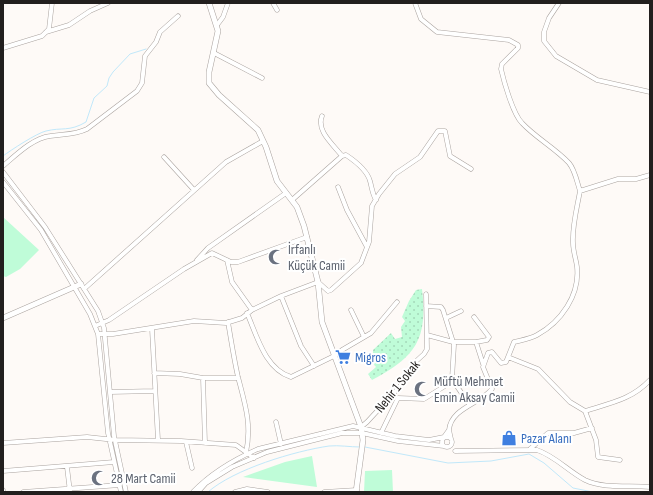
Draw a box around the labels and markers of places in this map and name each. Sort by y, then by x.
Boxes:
place label: İrfanlı Küçük Camii [288,241,345,274]
mosque icon: İrfanlı Küçük Camii [267,248,285,266]
supermarket icon: Migros [334,348,352,366]
place label: Migros [355,349,386,366]
place label: Müftü Mehmet Emin Aksay Camii [434,373,515,406]
mosque icon: Müftü Mehmet Emin Aksay Camii [413,380,431,398]
shop icon: Pazar Alanı [500,429,518,447]
place label: Pazar Alanı [521,430,572,447]
mosque icon: 28 Mart Camii [90,469,108,487]
place label: 28 Mart Camii [111,470,176,487]

